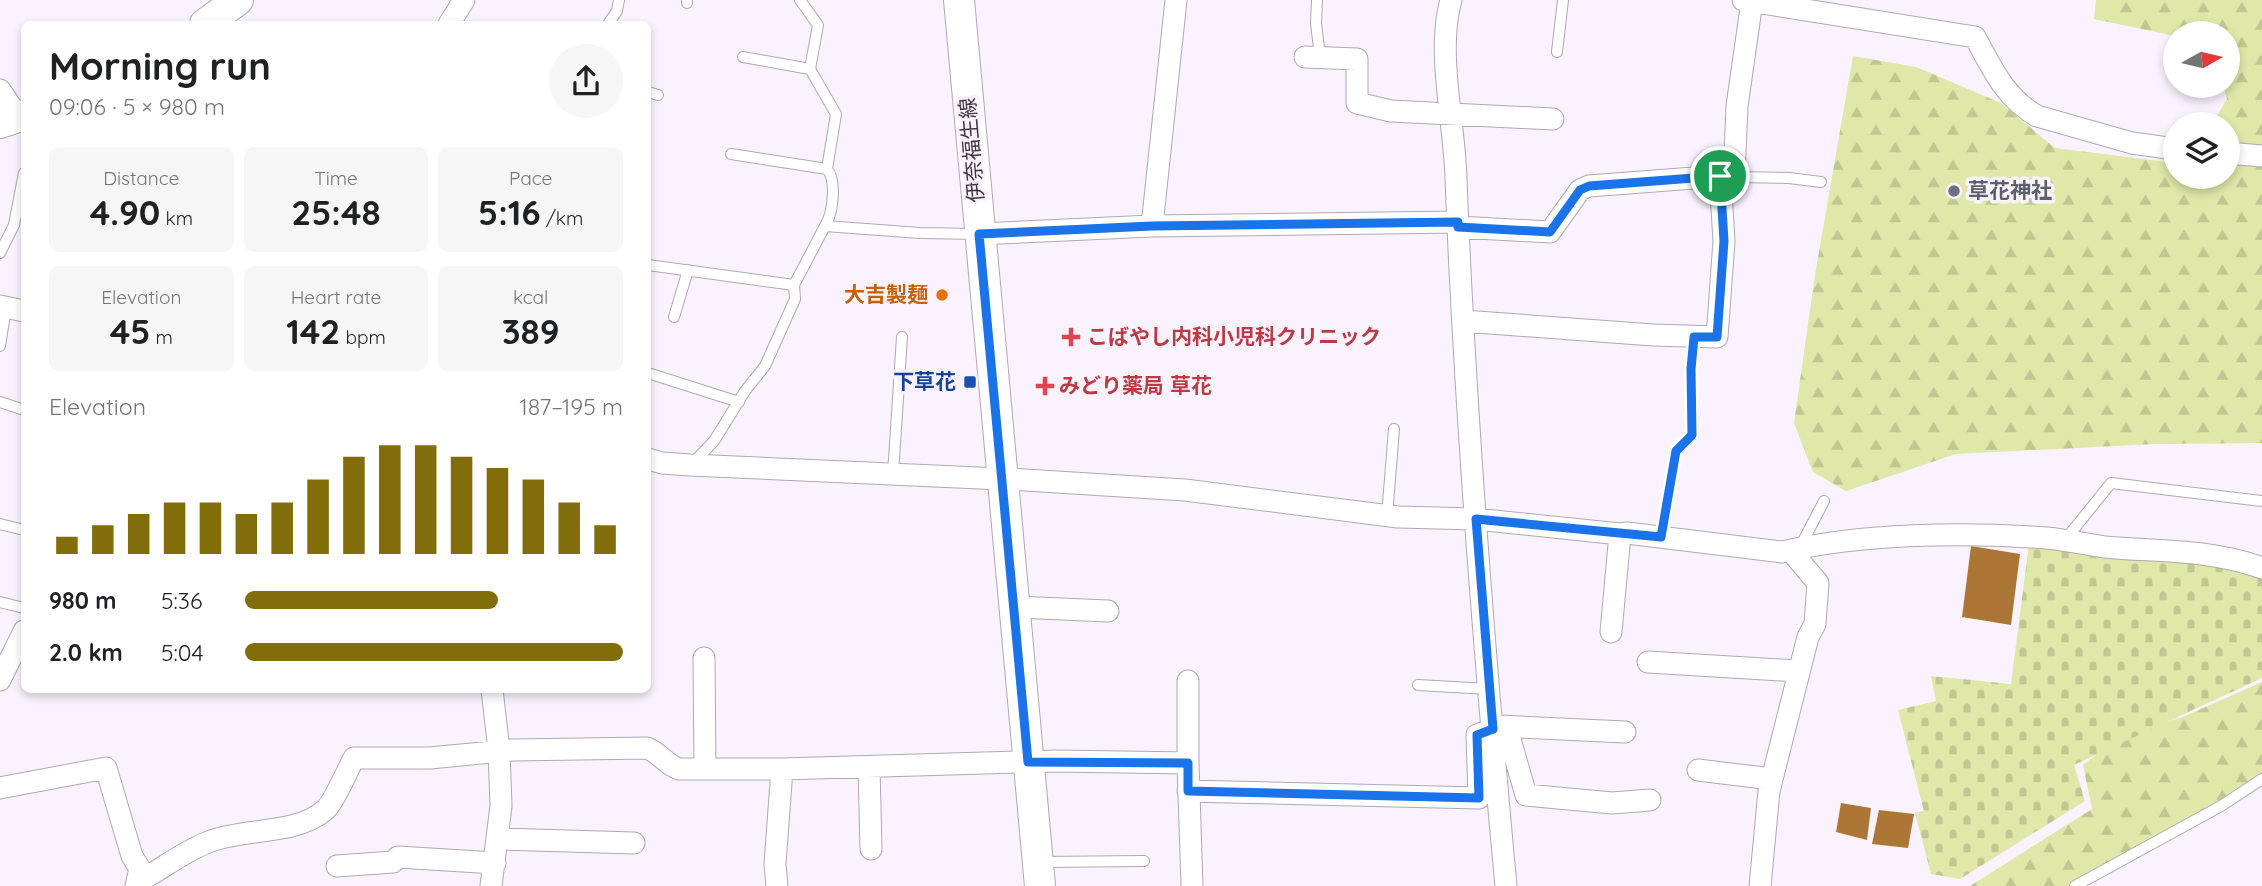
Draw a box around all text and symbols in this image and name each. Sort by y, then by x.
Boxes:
north arrow [2163,21,2240,98]
map controls [2163,21,2240,189]
text: Morning run [49,42,271,90]
button: share [549,44,623,118]
text: 09:06 · 5 × 980 m [49,92,225,121]
street label: 伊奈福生線 [953,97,989,204]
button: layers [2163,112,2240,189]
pin [1690,146,1750,206]
icon: arrive [1701,157,1739,195]
text: Distance [103,166,179,190]
text: Time [314,166,358,190]
text: Pace [509,166,552,190]
place label: 草花神社 [1968,177,2052,203]
marker: 草花神社 [1946,183,1962,199]
text: 4.90 [90,190,160,234]
text: 25:48 [291,190,381,234]
text: 5:16 [478,190,541,234]
text: km [160,206,193,230]
text: /km [541,206,583,230]
place label: 大吉製麺 [844,281,928,307]
text: Elevation [101,285,181,309]
text: Heart rate [291,285,381,309]
text: kcal [513,285,548,309]
marker: 大吉製麺 [934,287,950,303]
text: 45 [110,309,150,353]
text: 142 [286,309,340,353]
text: 389 [502,309,560,353]
place label: こばやし内科小児科クリニック [1087,323,1381,349]
text: m [150,325,173,349]
text: bpm [340,325,386,349]
marker: こばやし内科小児科クリニック [1061,327,1081,347]
place label: 下草花 [893,368,956,394]
place label: みどり薬局 草花 [1059,372,1212,398]
marker: 下草花 [962,374,978,390]
marker: みどり薬局 草花 [1037,378,1053,394]
text: Elevation [49,392,146,421]
text: 187–195 m [519,392,623,421]
text: 980 m [49,586,116,615]
text: 5:36 [161,586,202,615]
text: 2.0 km [49,638,123,667]
text: 5:04 [161,638,204,667]

